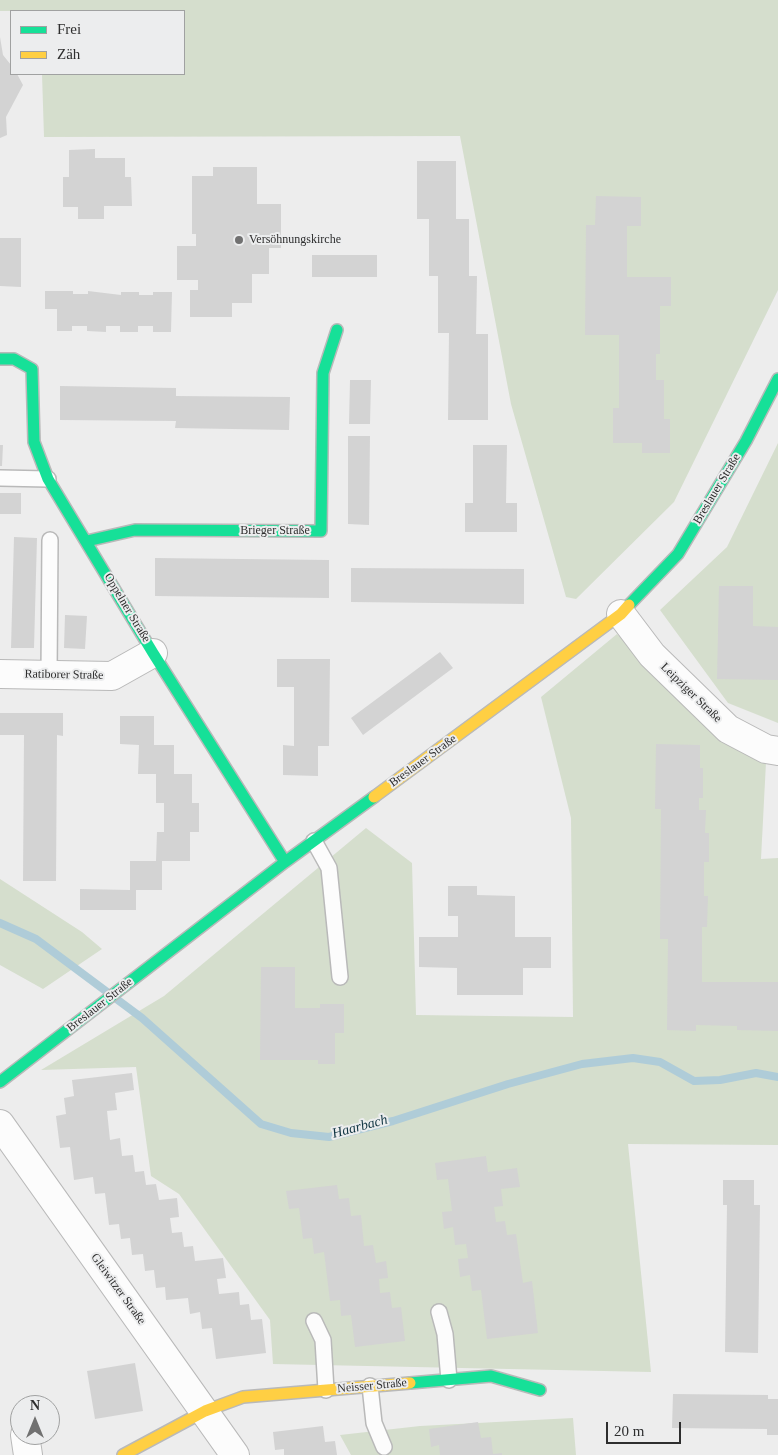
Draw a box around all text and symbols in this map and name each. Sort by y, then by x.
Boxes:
legend [10,10,185,75]
text: Frei [57,21,81,37]
text: Zäh [57,46,80,62]
place label: Versöhnungskirche [249,233,341,247]
marker: Versöhnungskirche [233,234,245,246]
street label: Breslauer Straße [690,451,744,527]
street label: Brieger Straße [240,524,310,538]
street label: Oppelner Straße [101,571,153,645]
street label: Leipziger Straße [657,660,725,726]
street label: Ratiborer Straße [24,667,104,683]
street label: Breslauer Straße [387,732,459,790]
street label: Breslauer Straße [64,975,136,1035]
water label: Haarbach [330,1112,390,1142]
street label: Gleiwitzer Straße [87,1251,149,1327]
street label: Neisser Straße [337,1376,407,1396]
north arrow [10,1395,60,1445]
text: N [30,1398,40,1413]
scale bar [608,1412,683,1444]
text: 20 m [614,1423,644,1439]

